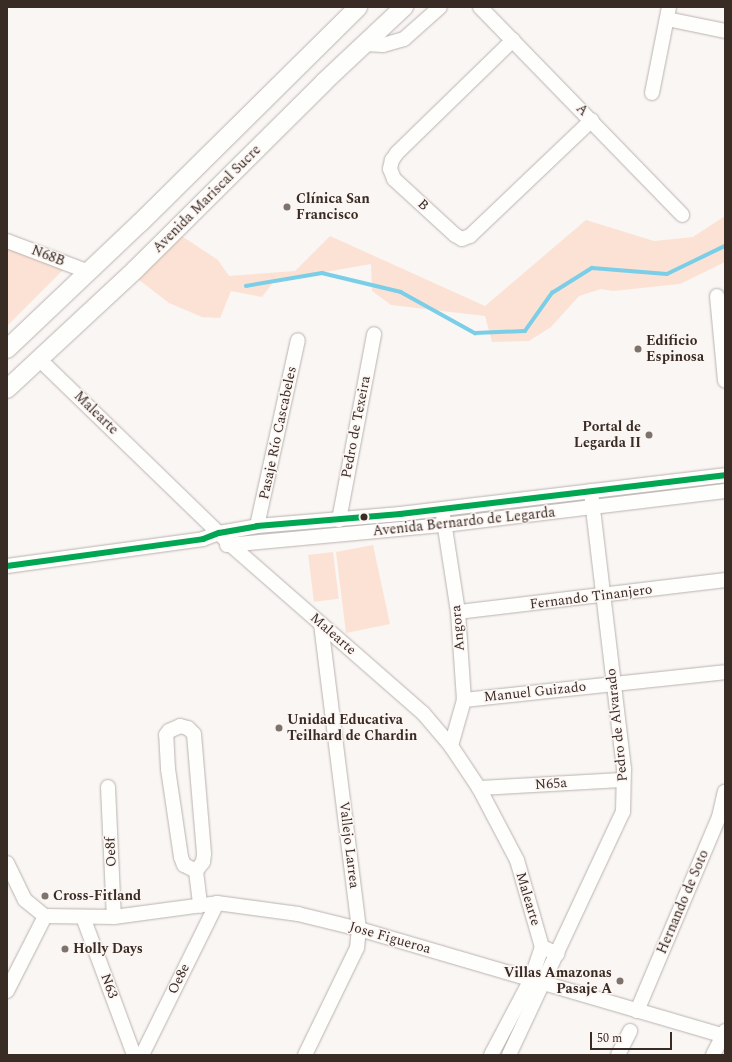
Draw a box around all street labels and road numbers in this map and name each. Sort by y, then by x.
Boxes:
street label: A [572,100,592,120]
street label: Avenida Mariscal Sucre [150,142,264,256]
street label: B [414,196,432,214]
street label: N68B [29,242,67,270]
street label: Pasaje Río Cascabeles [256,365,300,501]
street label: Pedro de Texeira [338,374,374,480]
street label: Malearte [70,388,122,438]
street label: Avenida Bernardo de Legarda [372,504,556,540]
street label: Fernando Tinanjero [529,581,653,613]
street label: Angora [448,604,468,652]
street label: Malearte [307,610,359,658]
street label: Pedro de Alvarado [603,667,631,783]
street label: Manuel Guizado [483,678,587,706]
street label: N65a [534,775,568,793]
street label: Vallejo Larrea [335,801,363,889]
street label: Oe8f [102,837,120,867]
street label: Hernando de Soto [653,847,713,957]
street label: Malearte [512,870,544,928]
street label: Jose Figueroa [347,918,433,958]
street label: Oe8e [164,961,194,997]
street label: N63 [97,971,121,1001]

